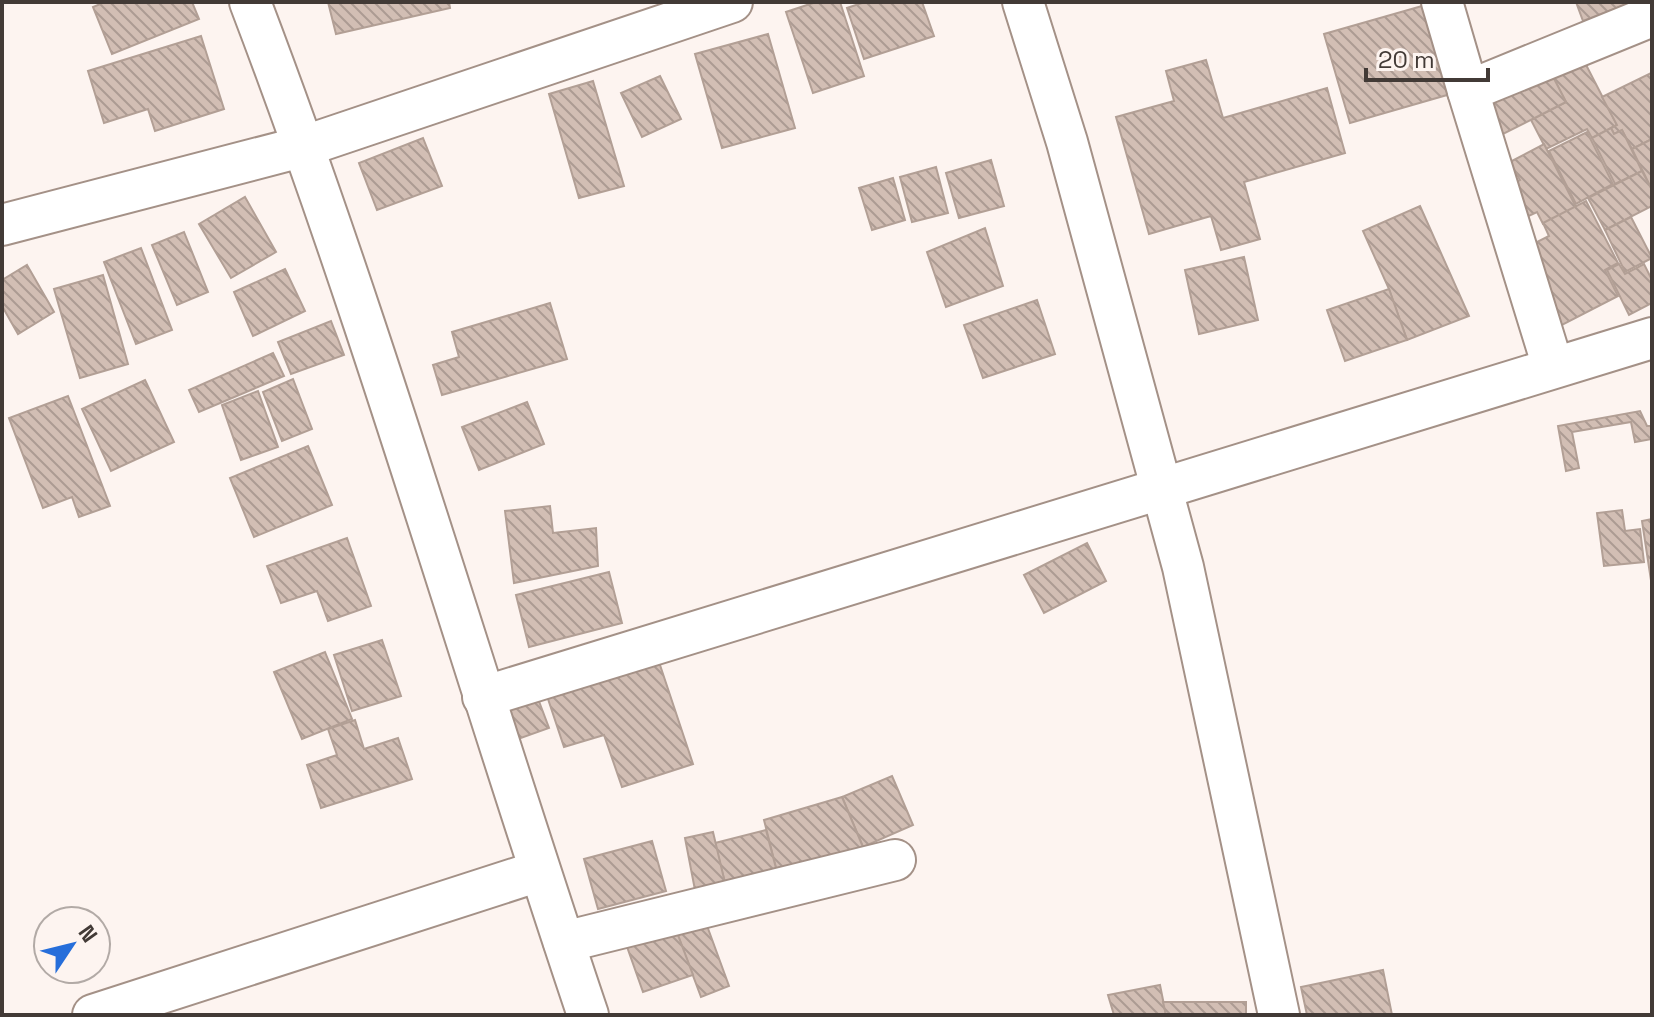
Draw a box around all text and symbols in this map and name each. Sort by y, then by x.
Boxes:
scale bar [1366,32,1488,82]
text: 20 m [1378,44,1435,75]
north arrow [32,905,112,985]
text: N [73,919,104,948]

